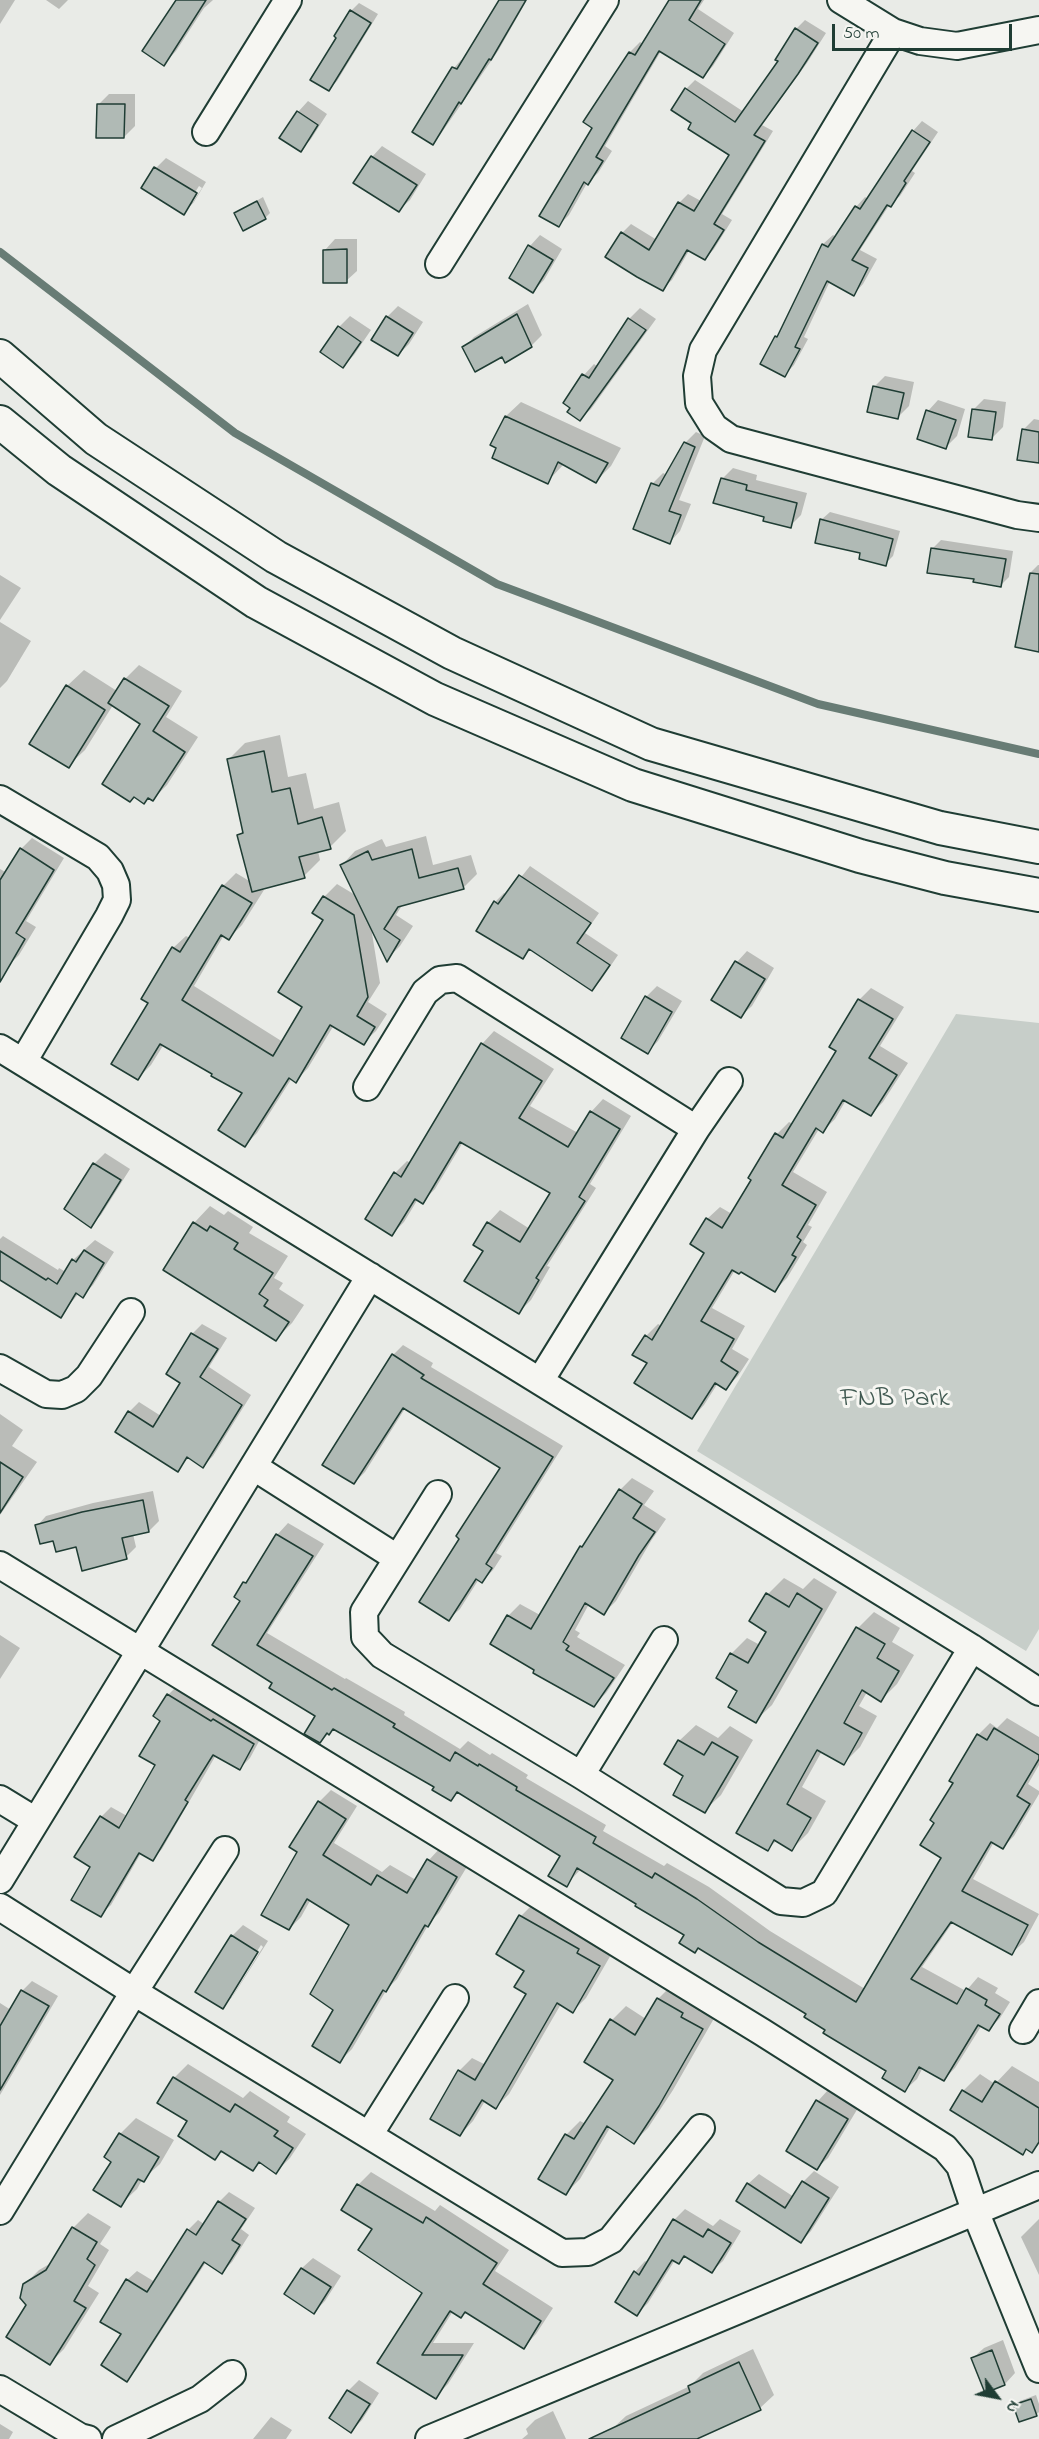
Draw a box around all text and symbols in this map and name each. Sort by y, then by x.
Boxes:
scale bar [835,12,1015,50]
text: 50 m [843,21,880,47]
park label: FNB Park [840,1385,950,1417]
north arrow [967,2367,1027,2427]
text: N [999,2396,1025,2417]

